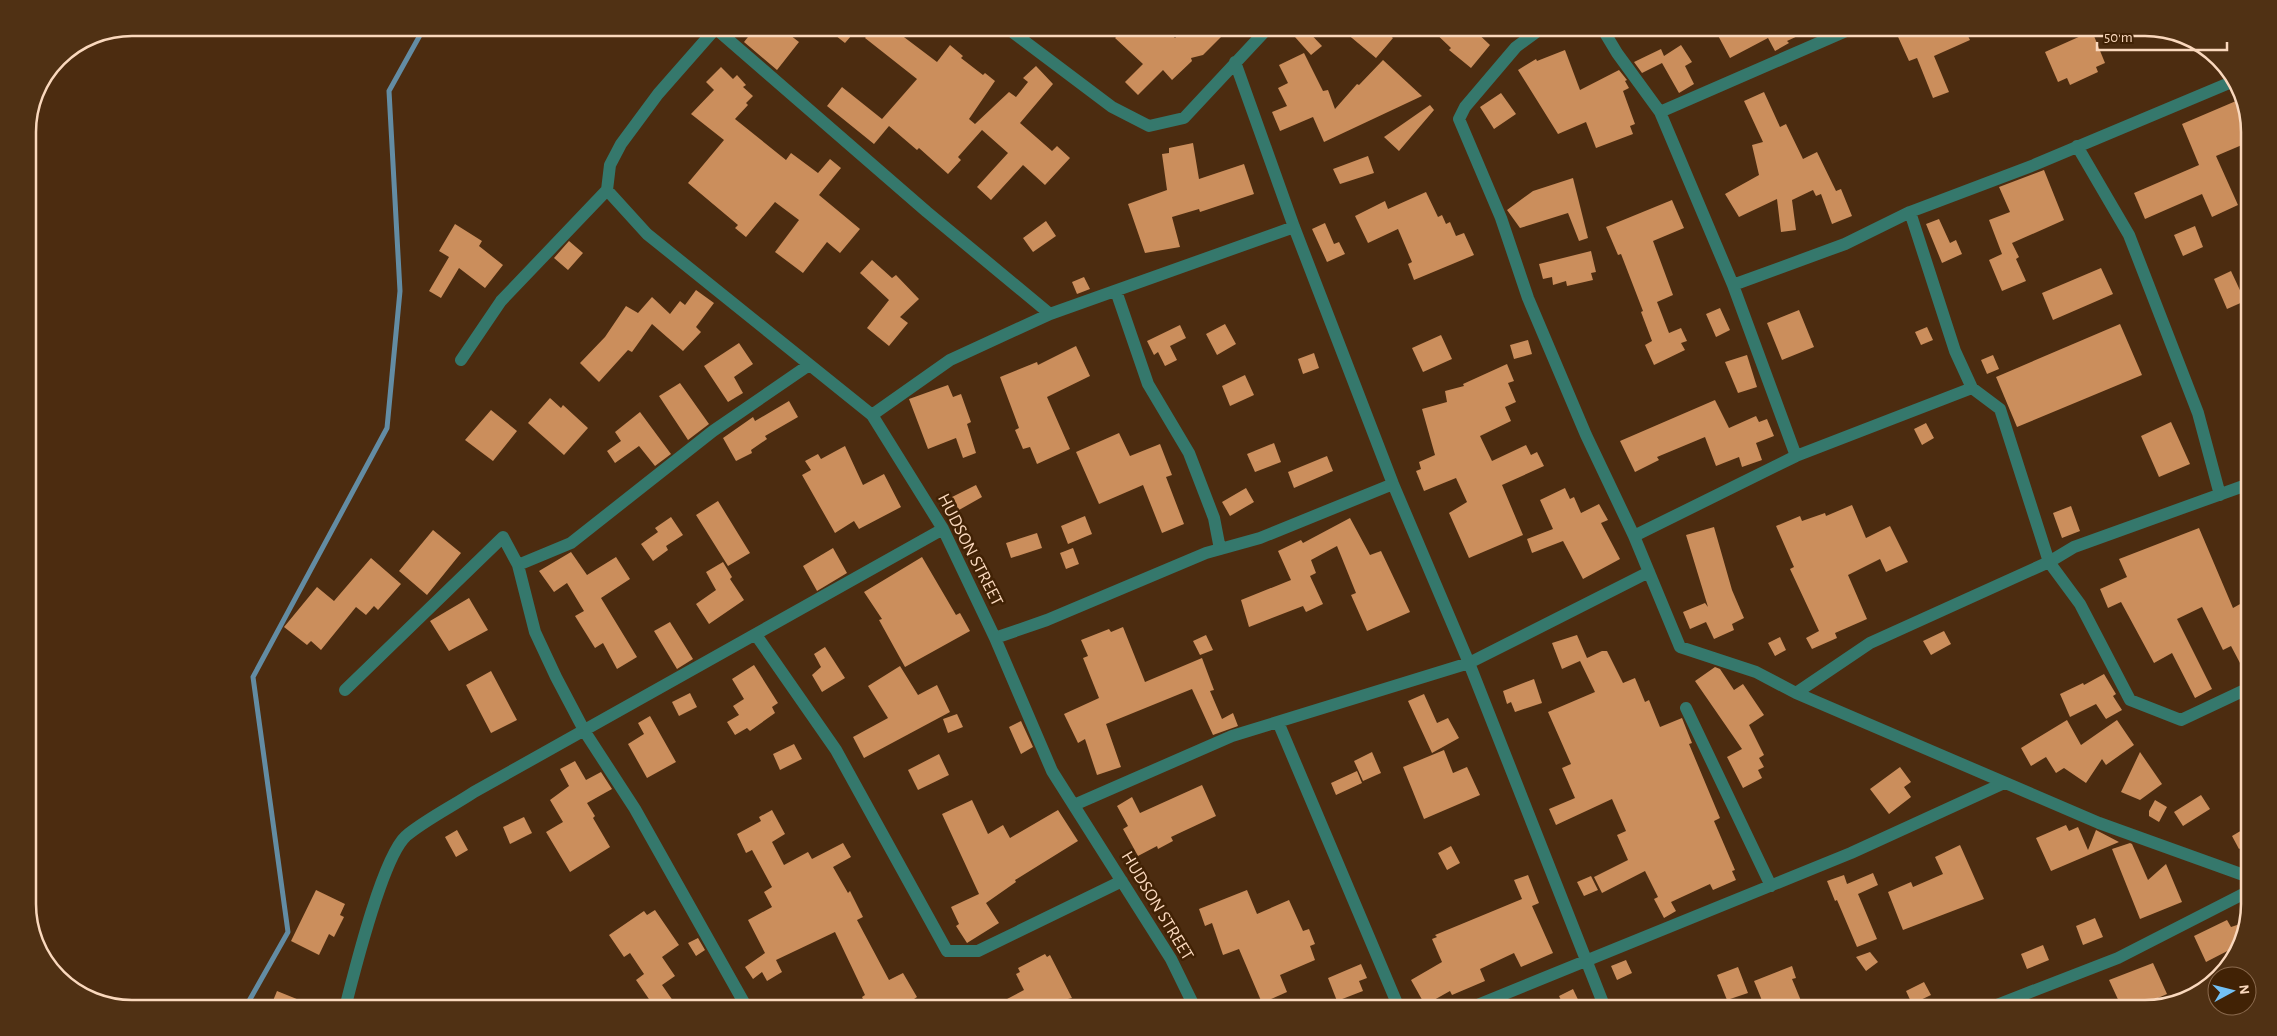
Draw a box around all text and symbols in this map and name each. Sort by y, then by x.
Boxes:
scale bar [2097,20,2227,52]
text: 50 m [2104,30,2133,45]
street label: HUDSON STREET [934,491,1006,609]
street label: HUDSON STREET [1117,848,1197,964]
north arrow [2207,966,2257,1016]
text: N [2236,984,2251,995]

